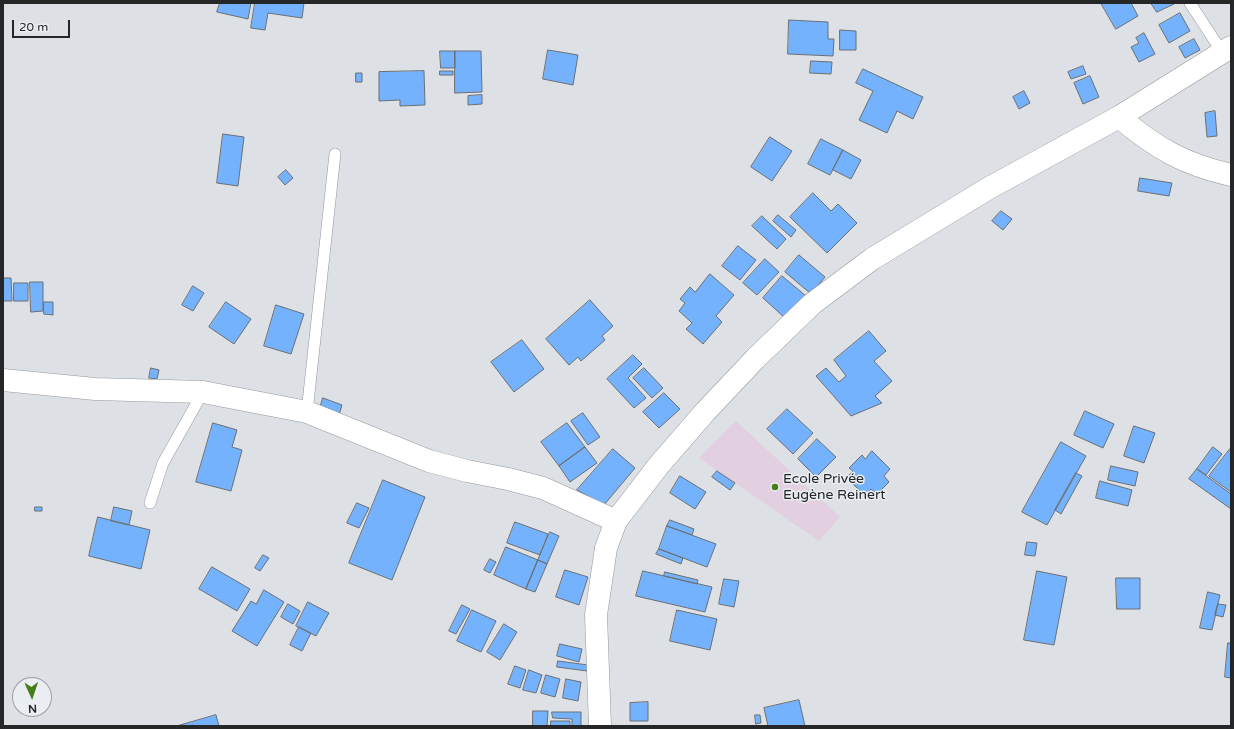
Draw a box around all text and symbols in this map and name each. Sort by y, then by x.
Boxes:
scale bar [14,12,72,38]
text: 20 m [19,20,48,34]
place label: Ecole Privée Eugène Reinert [783,471,886,504]
marker: Ecole Privée Eugène Reinert [770,482,780,492]
north arrow [12,677,52,717]
text: N [28,702,37,715]

